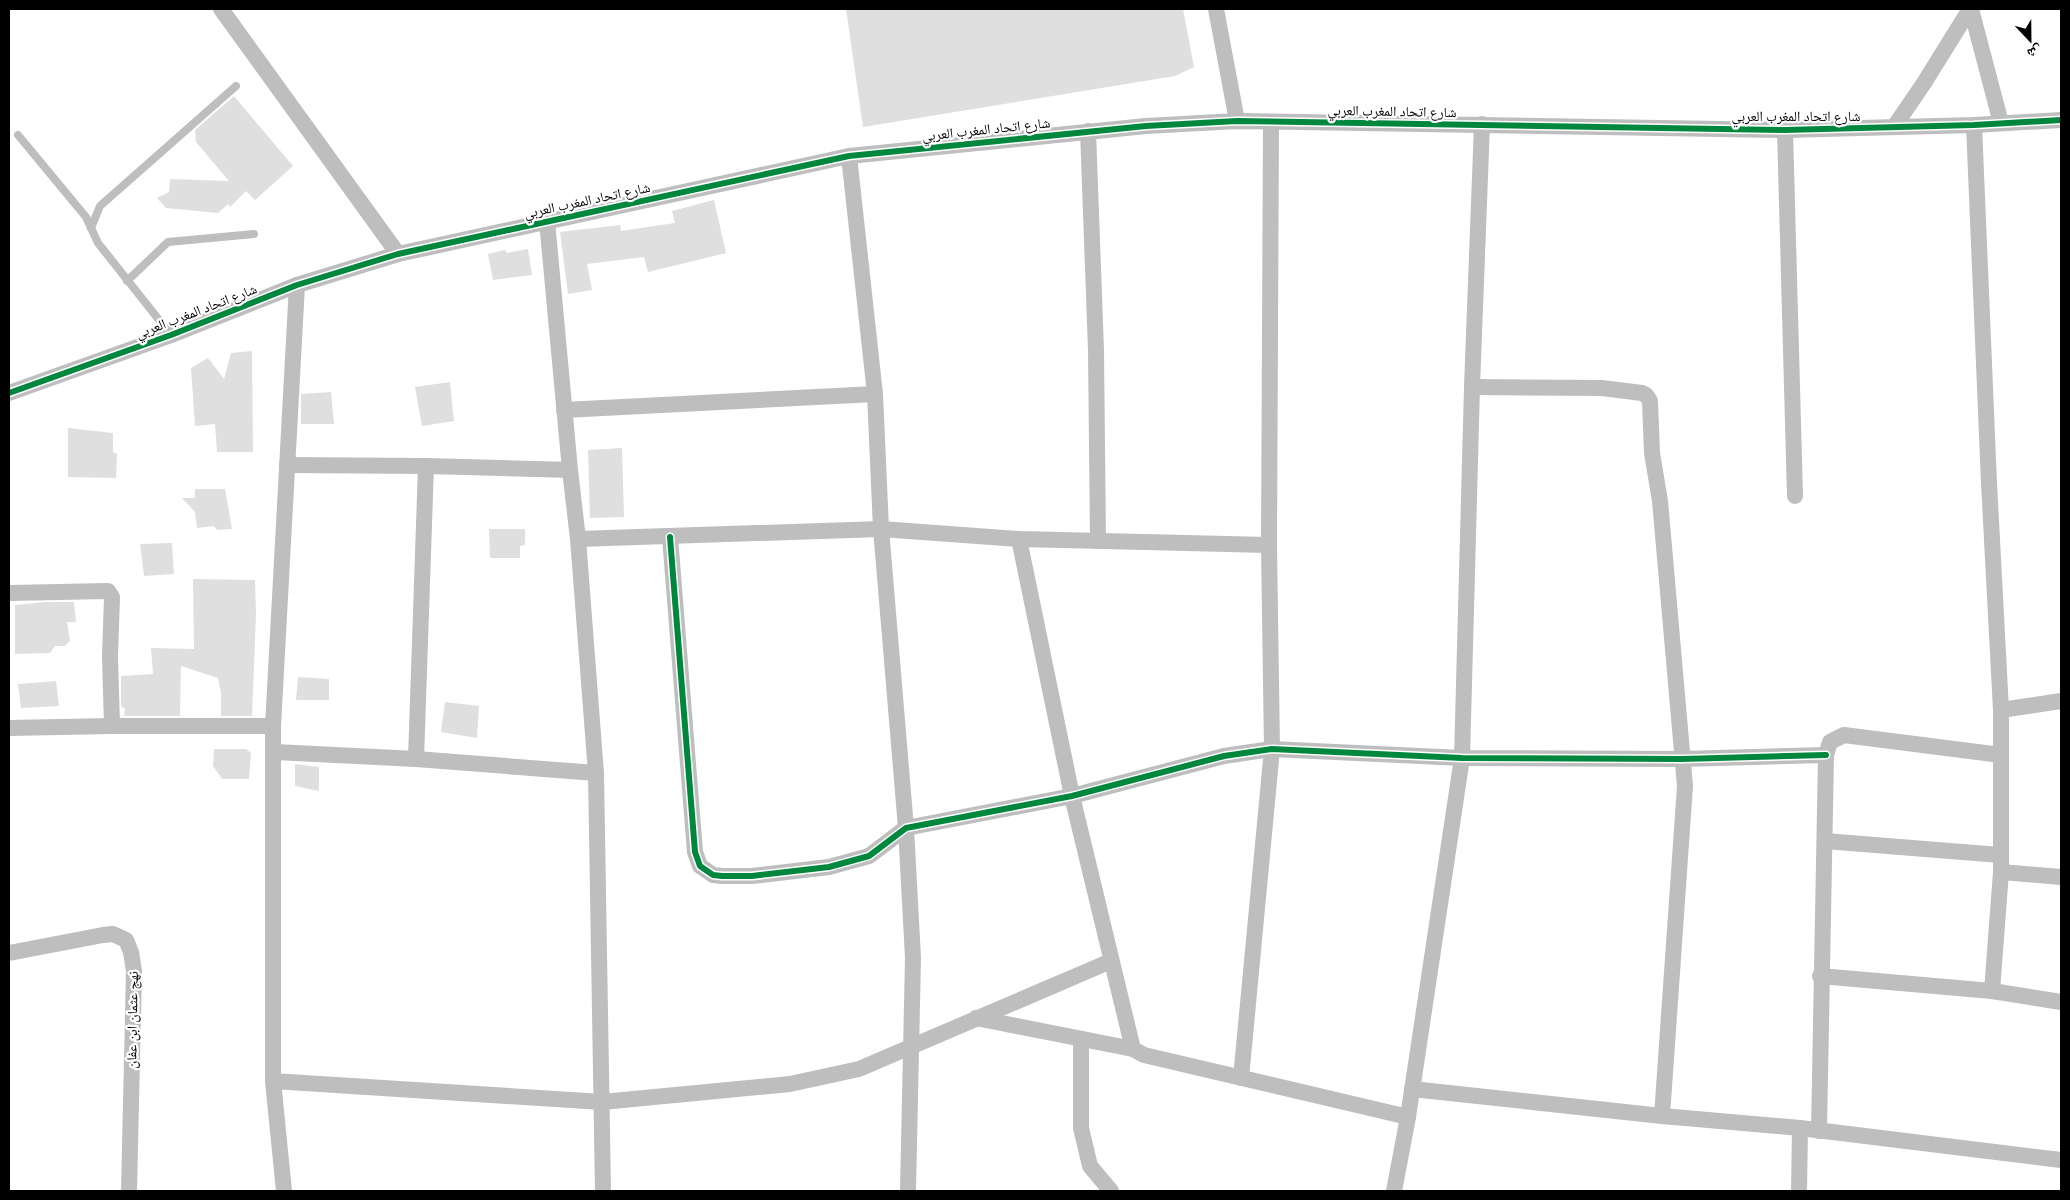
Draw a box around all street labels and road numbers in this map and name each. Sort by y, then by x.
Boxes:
street label: شارع اتحاد المغرب العربي [1327,101,1457,124]
street label: شارع اتحاد المغرب العربي [1732,107,1860,128]
street label: شارع اتحاد المغرب العربي [921,113,1051,147]
street label: شارع اتحاد المغرب العربي [522,178,652,225]
street label: شارع اتحاد المغرب العربي [133,280,260,345]
street label: نهج عثمان ابن عفان [122,971,143,1069]

